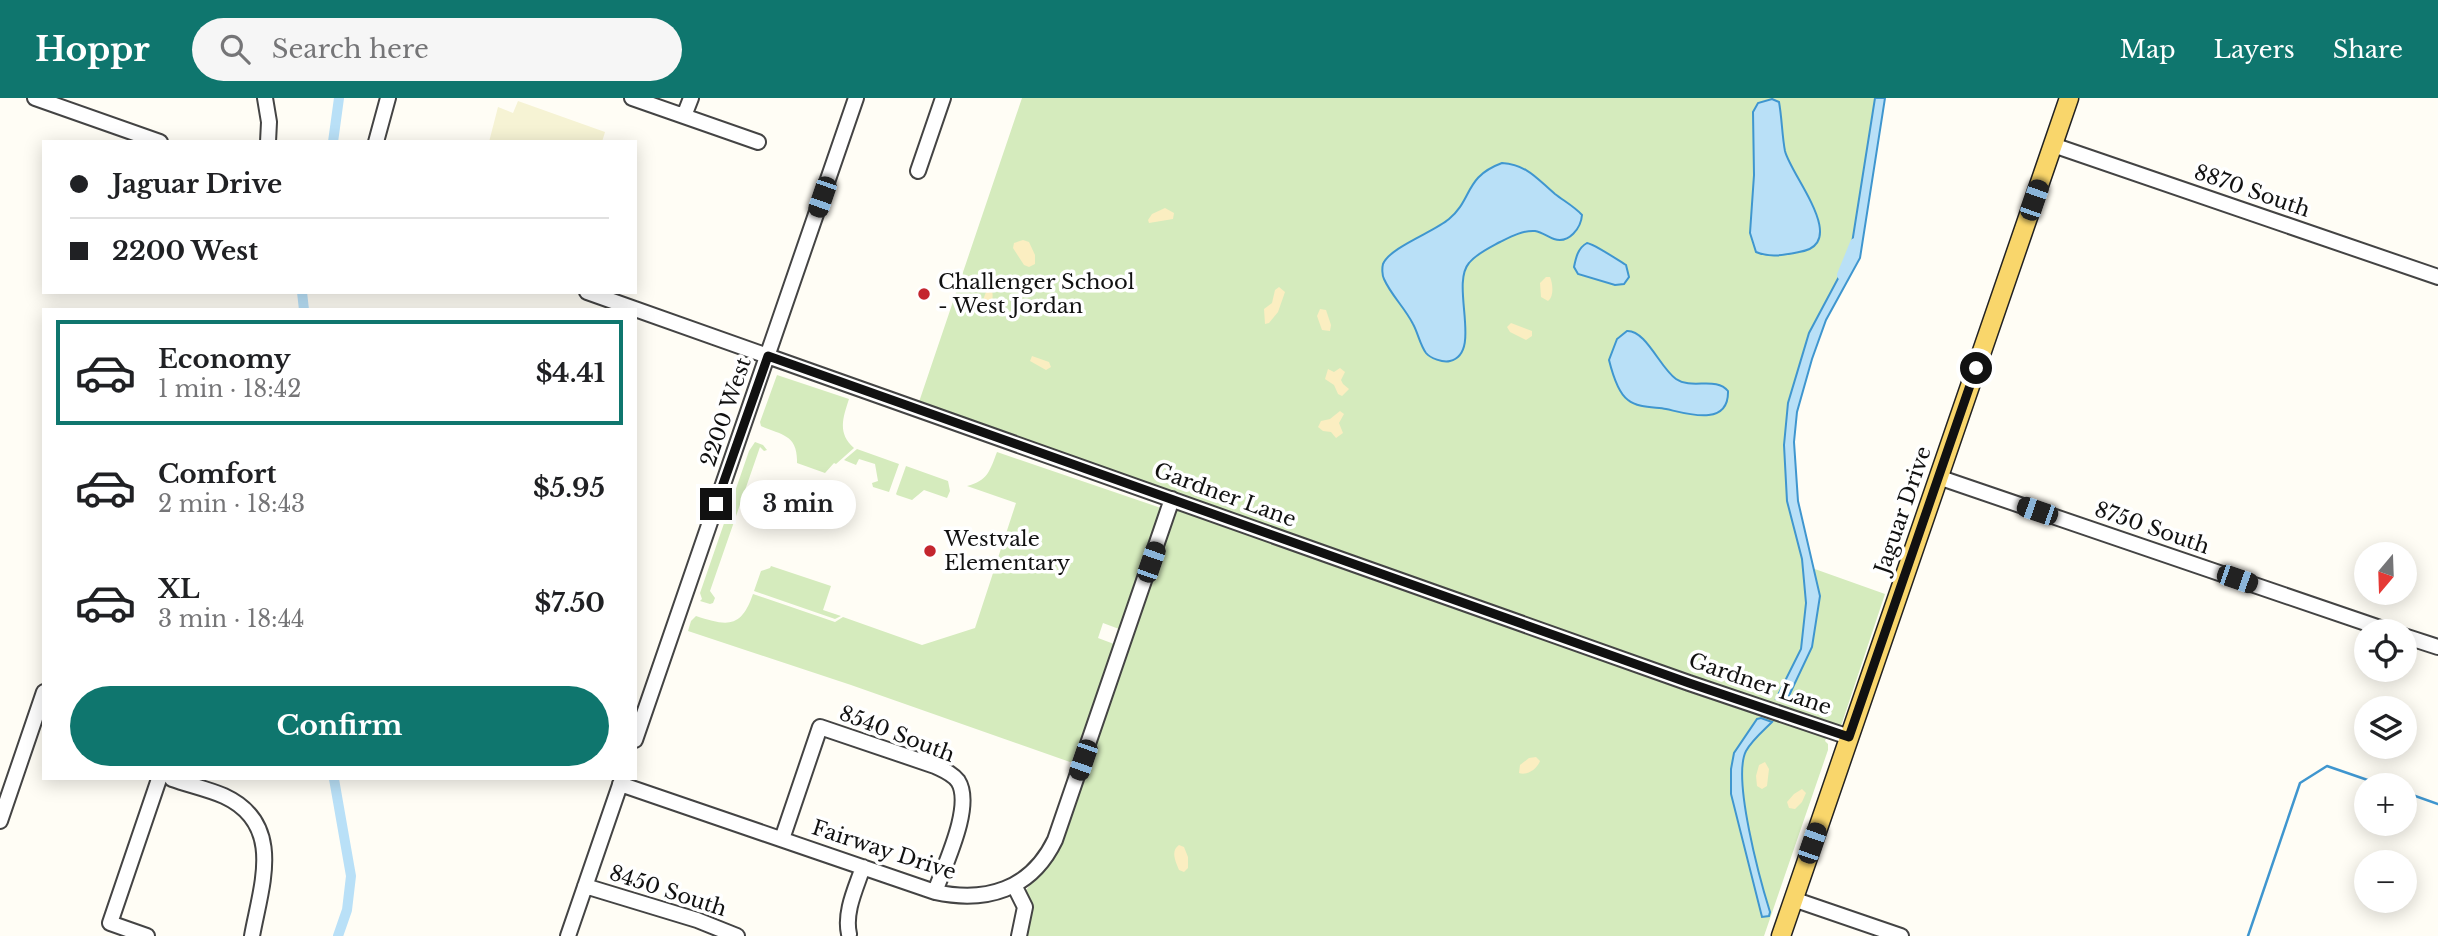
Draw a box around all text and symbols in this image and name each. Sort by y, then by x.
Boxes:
search box [192,18,682,81]
text: Hoppr [35,29,150,70]
icon: search [216,30,254,68]
text: Search here [272,33,429,65]
text: Map [2120,35,2176,64]
text: Layers [2214,35,2295,64]
text: Share [2333,35,2403,64]
street label: 8870 South [2191,159,2313,223]
text: Jaguar Drive [112,168,282,200]
car [806,174,839,220]
car [2018,177,2051,223]
text: 2200 West [112,235,258,267]
place label: Challenger School - West Jordan [938,269,1135,319]
marker: Challenger School - West Jordan [916,286,932,302]
icon: car [74,341,137,404]
text: Economy [158,343,291,375]
route start [1960,352,1992,384]
street label: 2200 West [695,354,757,470]
text: $4.41 [536,357,605,389]
text: 1 min · 18:42 [158,375,301,403]
street label: Jaguar Drive [1868,443,1937,580]
icon: car [74,456,137,519]
street label: Gardner Lane [1150,457,1300,533]
text: Comfort [158,458,276,490]
text: $5.95 [533,472,605,504]
callout: 3 min [740,480,856,528]
route end [700,488,732,520]
text: 2 min · 18:43 [158,490,305,518]
text: 3 min [762,490,834,518]
car [2014,494,2061,528]
street label: 8750 South [2091,496,2213,560]
place label: Westvale Elementary [943,526,1071,576]
car [1135,539,1168,585]
north arrow [2354,542,2417,606]
map controls [2354,542,2417,913]
marker: Westvale Elementary [922,543,938,559]
car [2214,562,2261,596]
icon: car [74,571,137,634]
text: XL [158,573,200,605]
text: $7.50 [534,587,605,619]
text: 3 min · 18:44 [158,605,305,633]
button: locate [2354,619,2417,682]
street label: Gardner Lane [1685,647,1835,721]
button: Confirm [70,686,609,766]
button: layers [2354,696,2417,759]
street label: 8540 South [836,700,958,768]
car [1067,737,1100,783]
button: + [2354,773,2417,836]
street label: Fairway Drive [809,814,959,886]
car [1796,820,1829,866]
button: − [2354,850,2417,913]
street label: 8450 South [606,860,730,922]

